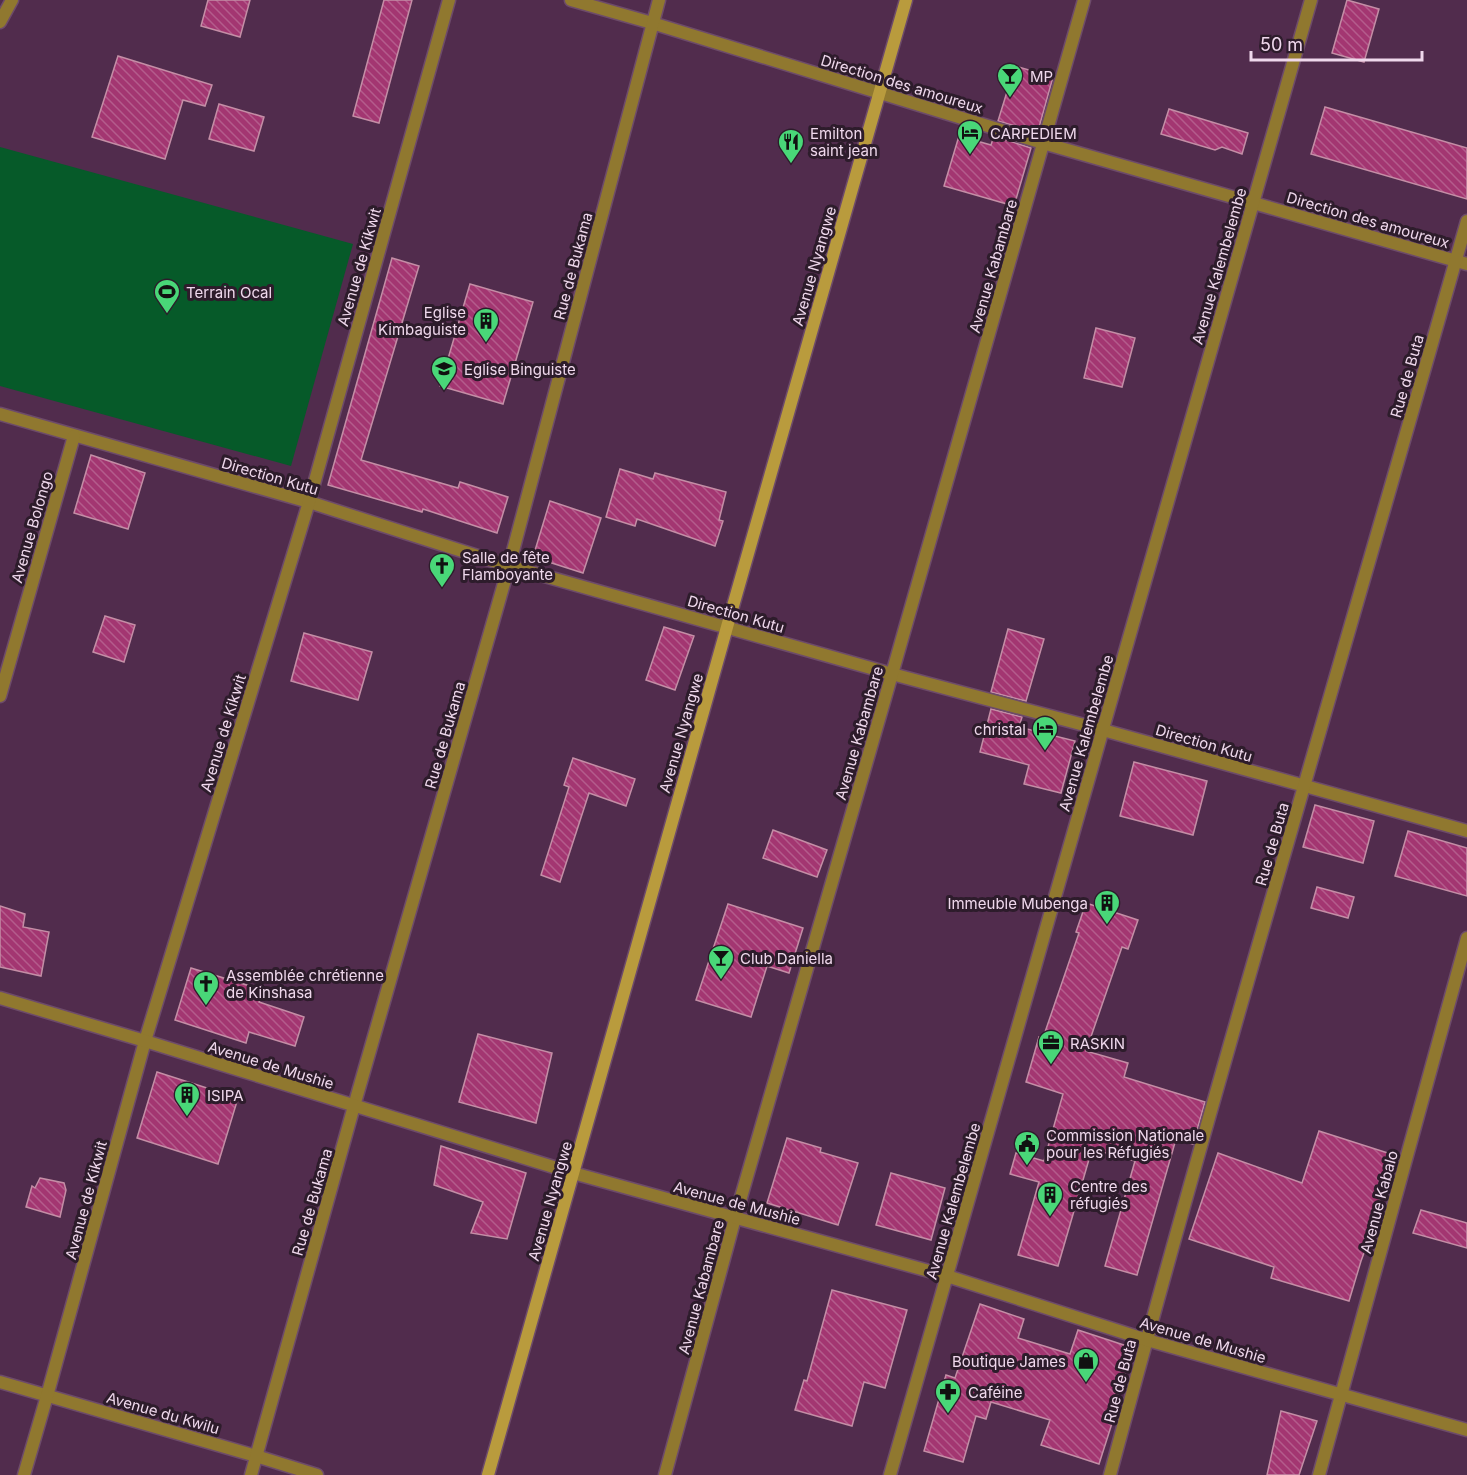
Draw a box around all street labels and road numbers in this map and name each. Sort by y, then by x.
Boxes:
street label: Direction des amoureux [819,50,985,118]
street label: Avenue Kalembelembe [1187,185,1251,347]
street label: Direction des amoureux [1284,188,1452,252]
street label: Avenue Kabambare [965,197,1021,335]
street label: Avenue Nyangwe [788,204,840,328]
street label: Avenue de Kikwit [333,206,385,328]
street label: Rue de Bukama [550,210,596,322]
street label: Rue de Buta [1386,332,1428,420]
street label: Direction Kutu [219,453,321,499]
street label: Avenue Bolongo [7,469,57,585]
street label: Direction Kutu [685,591,787,637]
street label: Avenue Kalembelembe [1054,652,1118,814]
street label: Avenue Kabambare [831,664,887,802]
street label: Avenue Nyangwe [655,671,707,795]
street label: Avenue de Kikwit [196,672,250,794]
street label: Rue de Bukama [421,679,469,791]
street label: Direction Kutu [1153,720,1255,766]
street label: Rue de Buta [1251,800,1293,888]
street label: Avenue de Mushie [206,1037,336,1093]
street label: Avenue Kalembelembe [921,1120,985,1282]
street label: Avenue de Kikwit [61,1139,111,1261]
street label: Avenue Nyangwe [524,1139,576,1263]
street label: Rue de Bukama [288,1146,336,1258]
street label: Avenue Kabalo [1356,1148,1402,1256]
street label: Avenue de Mushie [671,1177,803,1229]
street label: Avenue Kabambare [674,1218,728,1356]
street label: Avenue de Mushie [1138,1313,1268,1367]
street label: Rue de Buta [1100,1337,1140,1425]
street label: Avenue du Kwilu [104,1388,222,1438]

